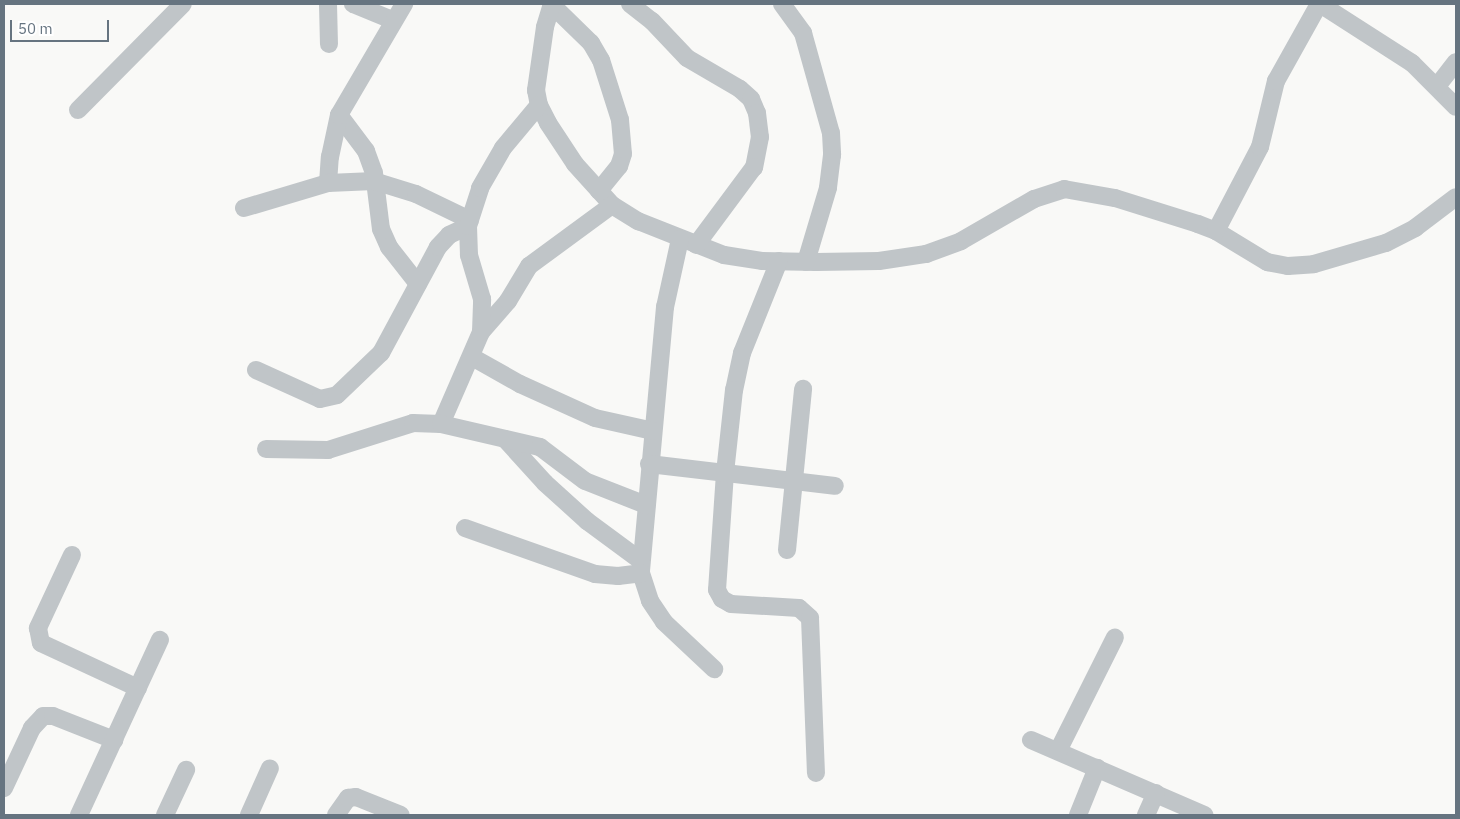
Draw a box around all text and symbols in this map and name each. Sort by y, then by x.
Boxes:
scale bar [12,10,111,42]
text: 50 m [18,19,53,38]

